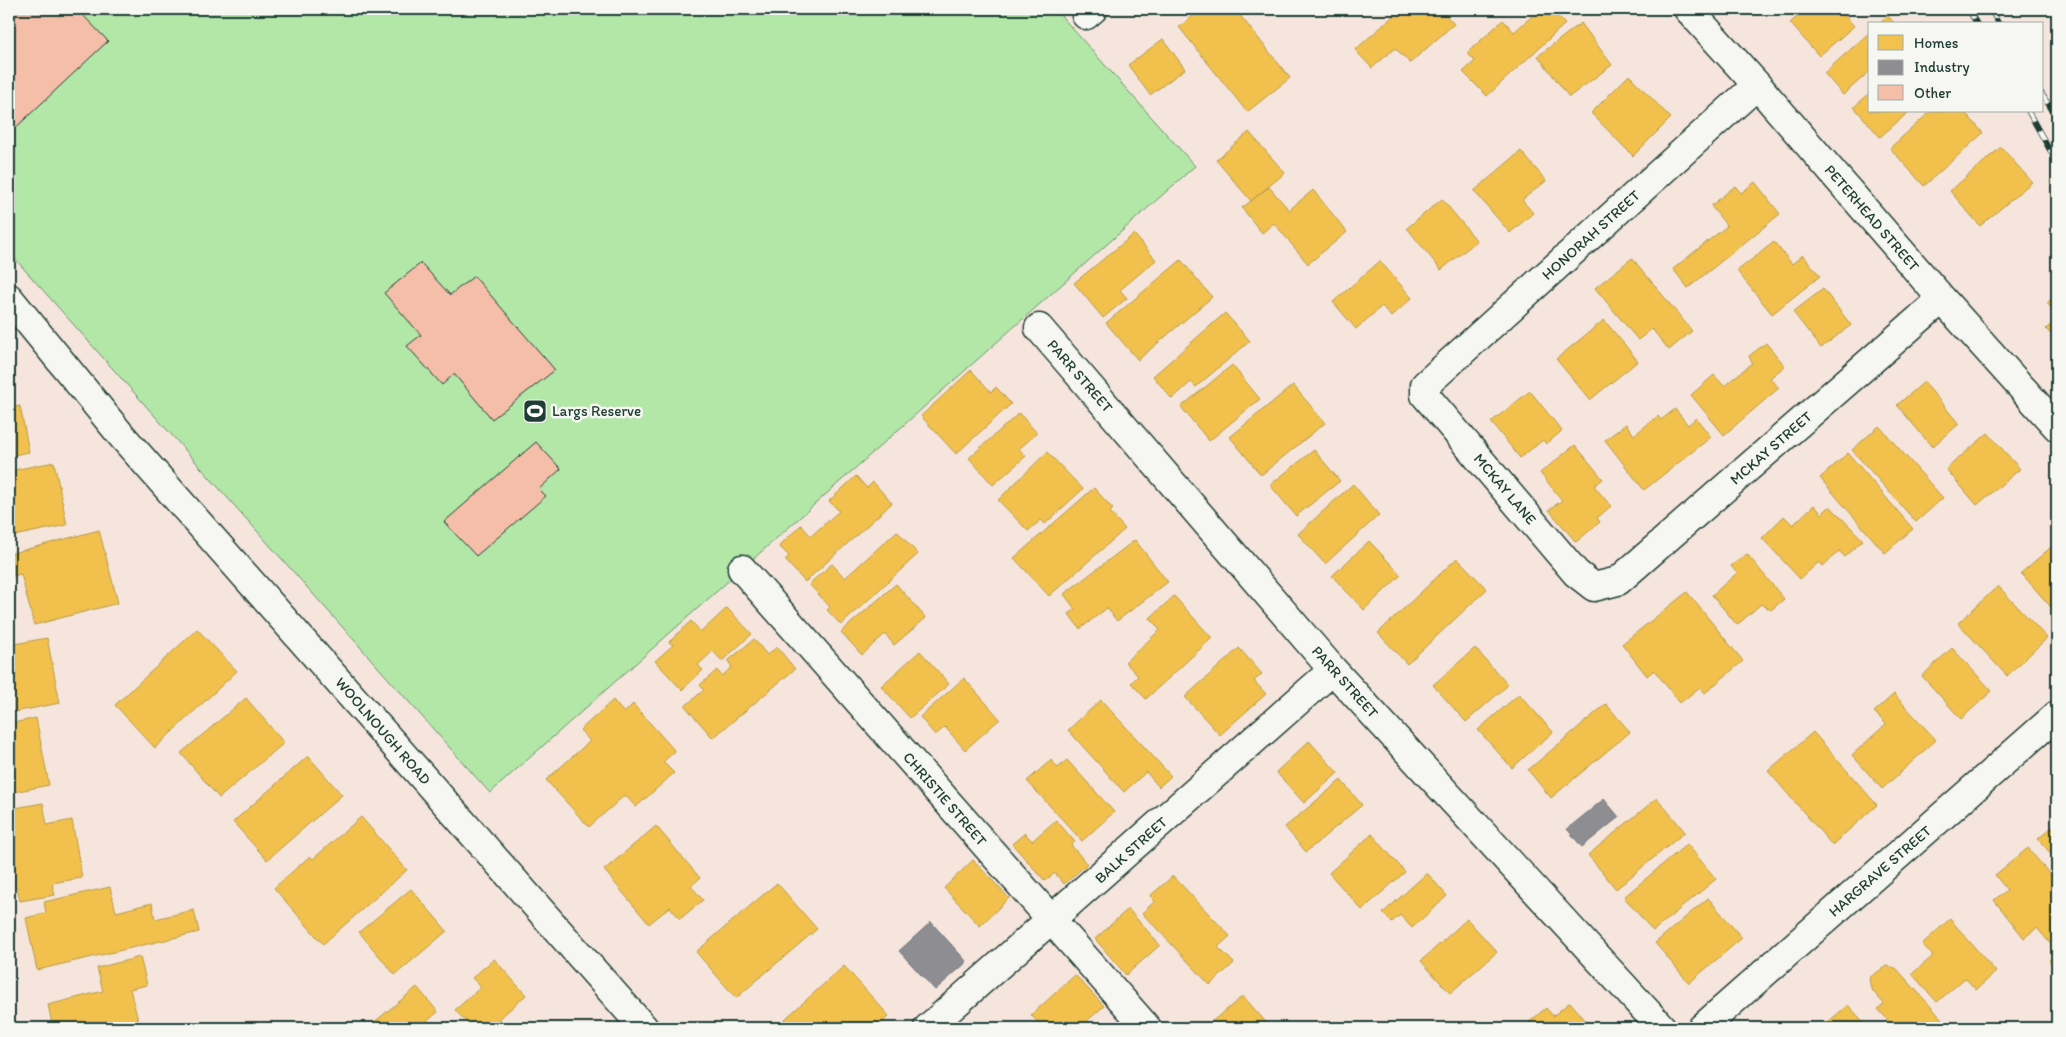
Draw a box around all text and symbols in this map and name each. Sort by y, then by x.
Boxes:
legend [1868,22,2044,112]
text: Homes [1914,34,1959,52]
text: Industry [1914,58,1970,76]
text: Other [1914,84,1951,102]
street label: PETERHEAD STREET [1821,161,1924,275]
street label: HONORAH STREET [1538,186,1644,284]
street label: PARR STREET [1043,336,1117,417]
sports icon: Largs Reserve [522,398,548,424]
place label: Largs Reserve [552,402,641,420]
street label: MCKAY STREET [1726,407,1816,489]
street label: MCKAY LANE [1470,450,1540,528]
street label: PARR STREET [1308,642,1382,722]
street label: WOOLNOUGH ROAD [331,674,435,789]
street label: CHRISTIE STREET [899,748,991,850]
street label: BALK STREET [1091,812,1171,887]
street label: HARGRAVE STREET [1825,821,1935,920]

